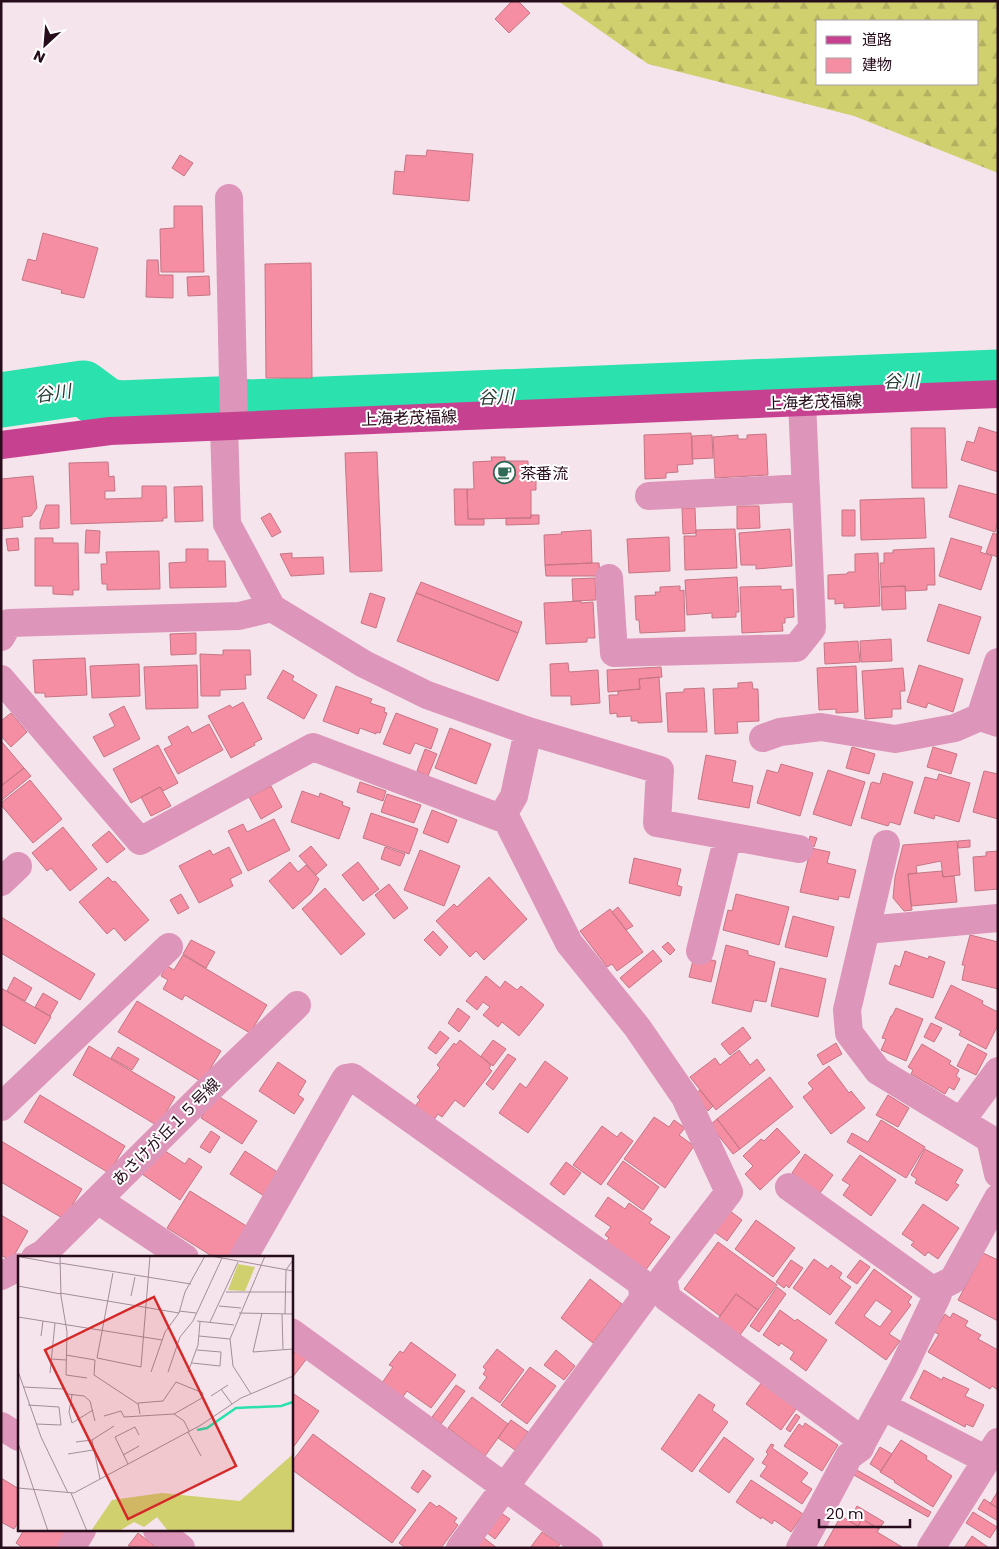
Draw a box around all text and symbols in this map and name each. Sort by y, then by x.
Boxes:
north arrow [20,20,70,70]
legend [816,20,979,85]
text: 道路 [862,29,892,50]
text: N [30,45,48,68]
text: 建物 [862,54,892,75]
water label: 谷川 [883,368,921,394]
water label: 谷川 [33,378,75,408]
water label: 谷川 [478,384,516,410]
street label: 上海老茂福線 [766,389,862,415]
street label: 上海老茂福線 [361,405,457,431]
cafe icon: 茶番流 [492,461,516,485]
place label: 茶番流 [520,462,568,485]
street label: あさけが丘１５号線 [107,1073,225,1191]
inset map [18,1256,292,1532]
scale bar [819,1496,910,1528]
text: 20 m [826,1503,864,1524]

